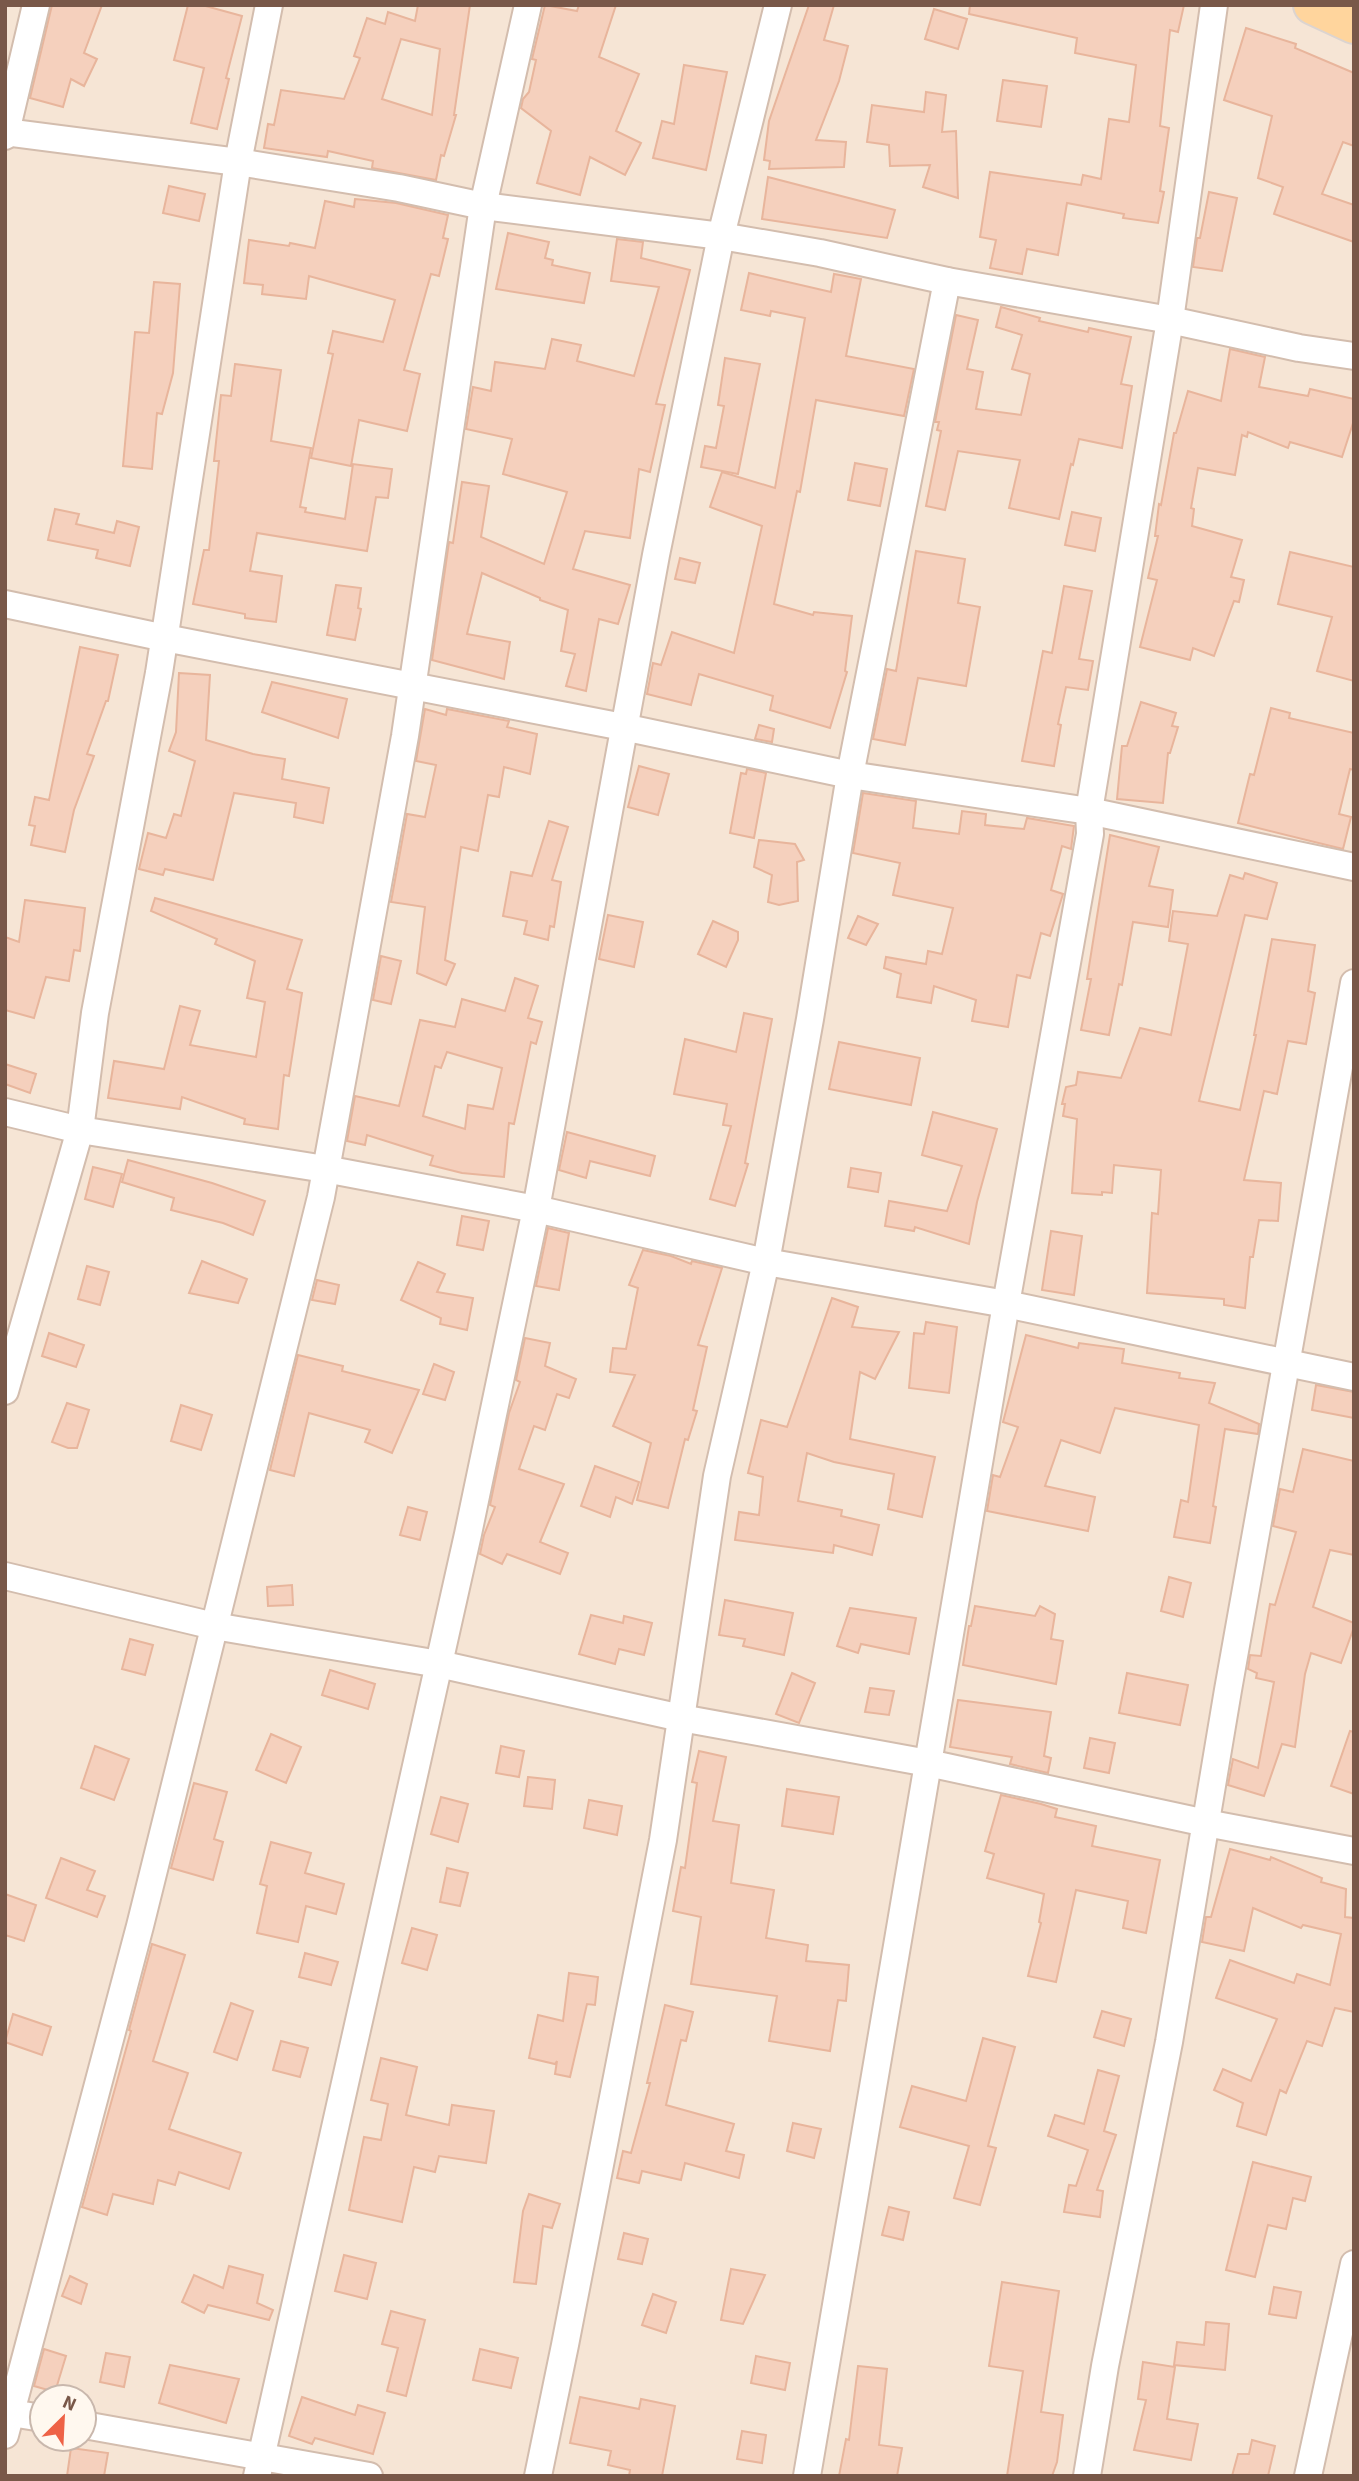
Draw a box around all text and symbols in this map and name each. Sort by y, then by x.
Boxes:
north arrow [28,2383,98,2453]
text: N [58,2389,81,2419]

